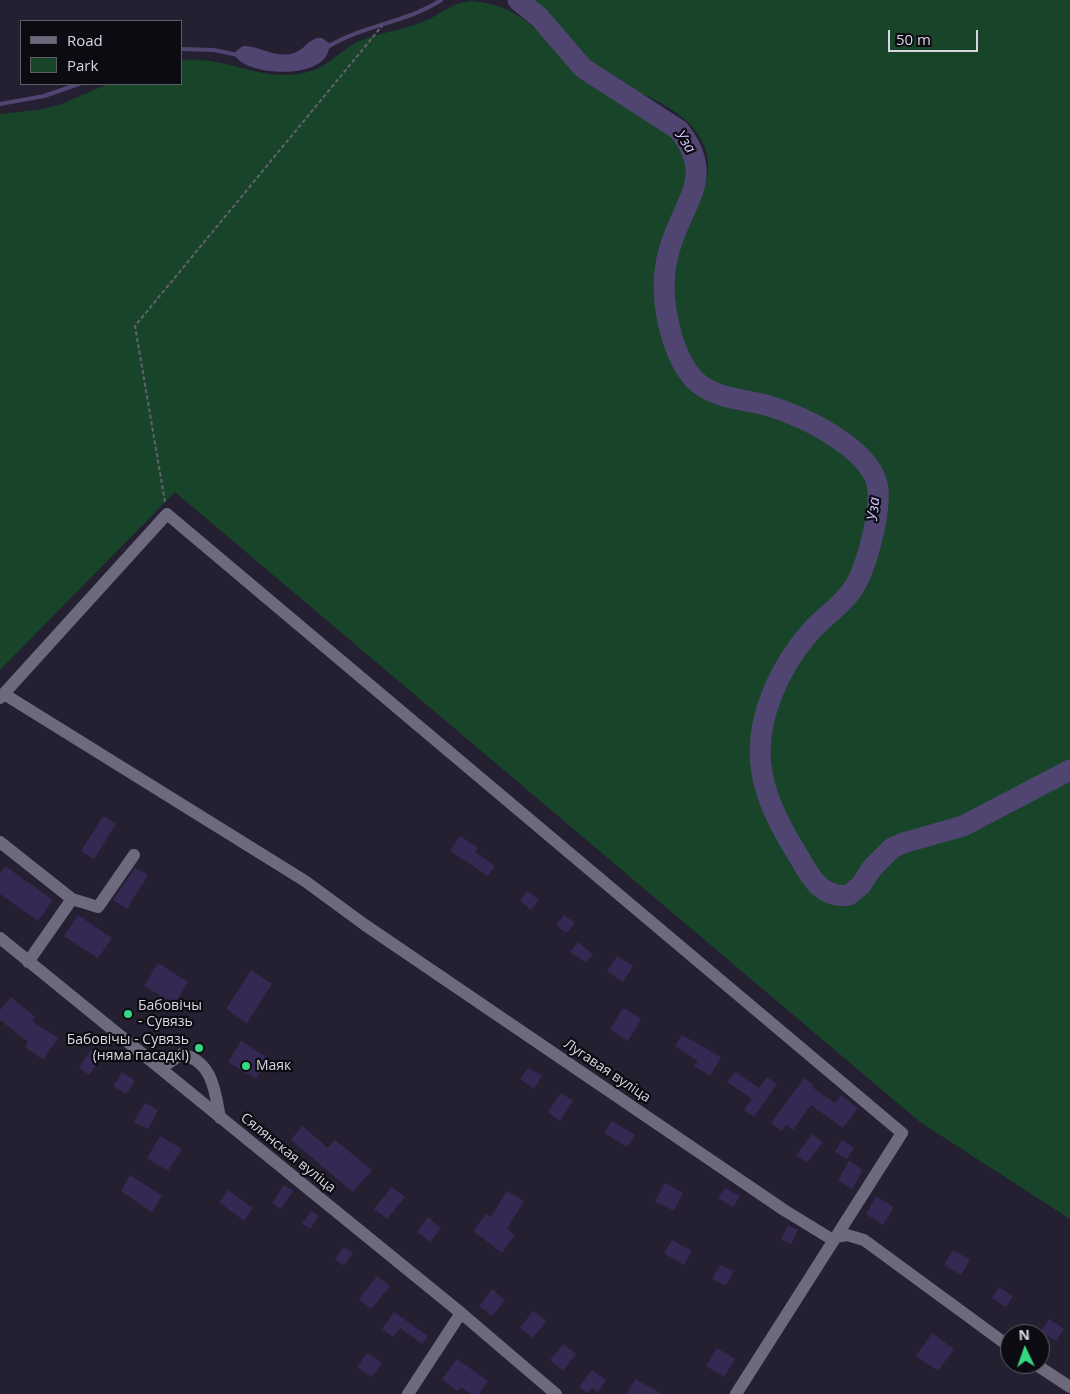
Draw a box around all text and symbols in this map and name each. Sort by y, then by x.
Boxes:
legend [20,20,182,85]
scale bar [890,20,980,52]
text: 50 m [896,29,931,49]
text: Road [67,30,103,50]
text: Park [67,55,98,75]
water label: Уза [671,127,699,157]
water label: Уза [864,496,884,522]
place label: Бабовічы - Сувязь [138,998,202,1030]
marker: Бабовічы - Сувязь [122,1008,134,1020]
place label: Бабовічы - Сувязь (няма пасадкі) [67,1032,189,1064]
street label: Лугавая вуліца [560,1036,654,1106]
marker: Бабовічы - Сувязь (няма пасадкі) [193,1042,205,1054]
place label: Маяк [256,1058,291,1074]
marker: Маяк [240,1060,252,1072]
street label: Сялянская вуліца [237,1110,339,1196]
north arrow [1000,1324,1050,1374]
text: N [1018,1325,1030,1344]

